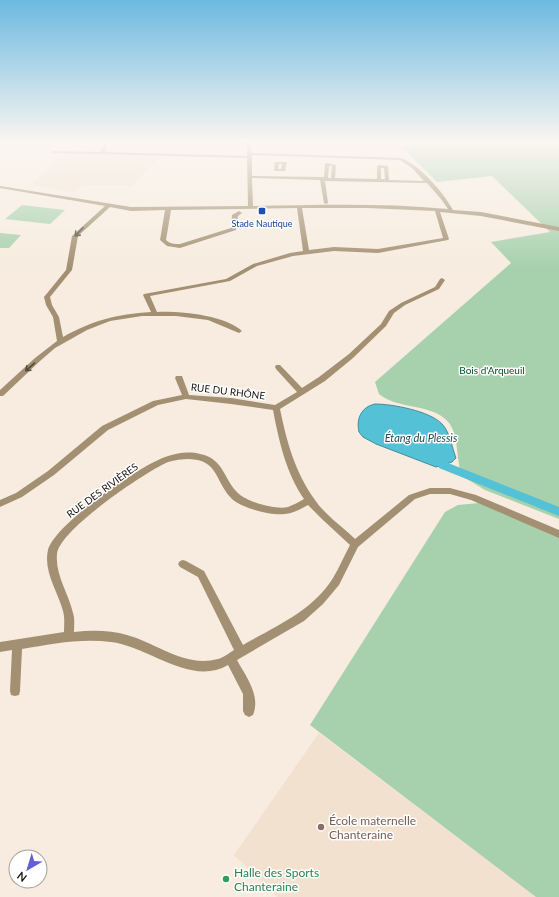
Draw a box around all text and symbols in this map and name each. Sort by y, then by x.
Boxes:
marker: Stade Nautique [257,206,267,216]
place label: Stade Nautique [231,218,293,229]
one-way arrow [74,227,84,237]
one-way arrow [25,363,36,372]
park label: Bois d'Arqueuil [459,364,525,376]
street label: RUE DU RHÔNE [190,380,266,402]
water label: Étang du Plessis [385,431,458,444]
street label: RUE DES RIVIÈRES [64,460,140,520]
place label: École maternelle Chanteraine [329,813,416,842]
marker: École maternelle Chanteraine [316,822,326,832]
north arrow [8,849,48,889]
place label: Halle des Sports Chanteraine [234,865,319,894]
text: N [14,870,29,885]
marker: Halle des Sports Chanteraine [221,874,231,884]

